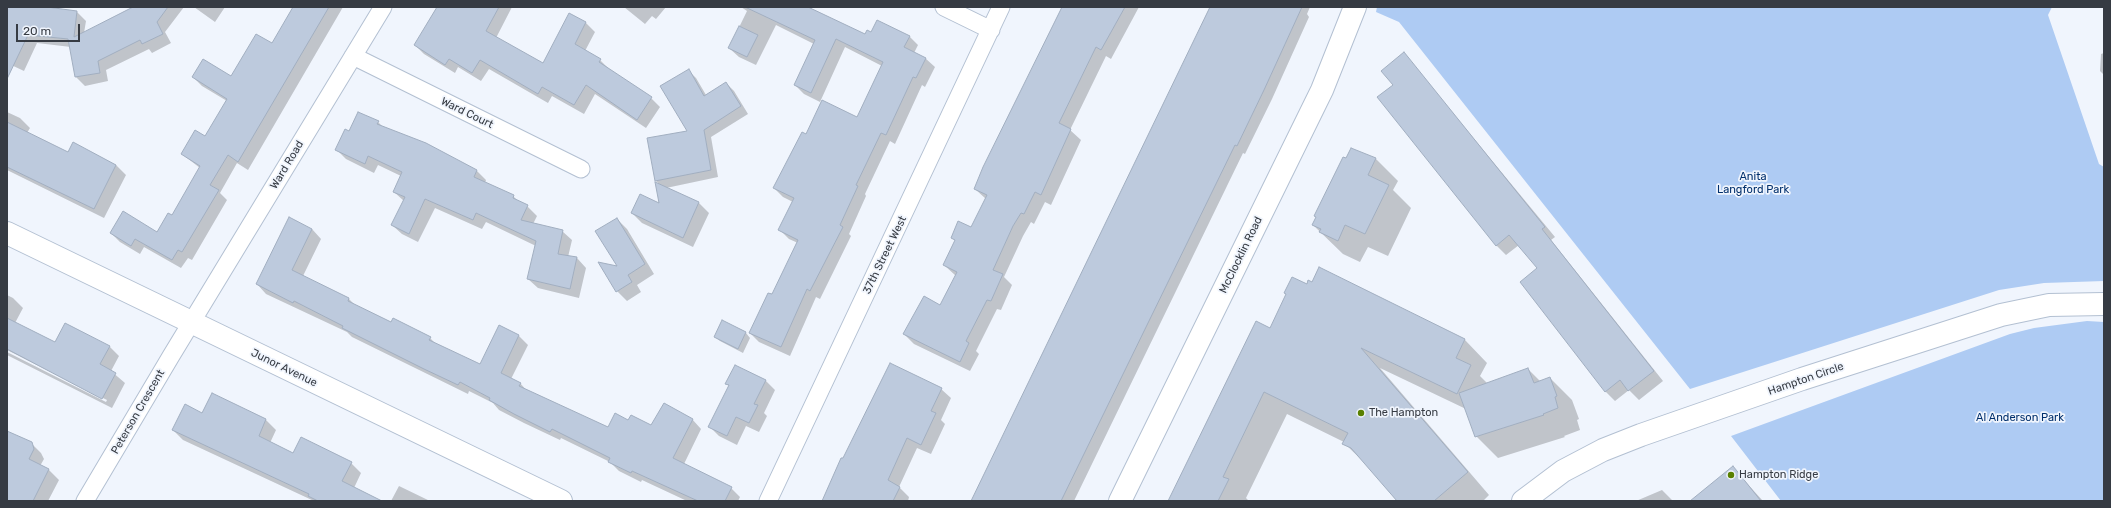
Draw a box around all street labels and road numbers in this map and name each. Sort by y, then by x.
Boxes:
street label: Ward Court [439,95,495,131]
street label: Ward Road [267,138,307,192]
street label: 37th Street West [860,214,910,296]
street label: McClocklin Road [1217,215,1265,295]
street label: Junor Avenue [249,346,319,390]
street label: Hampton Circle [1766,360,1846,398]
street label: Peterson Crescent [108,367,168,457]

